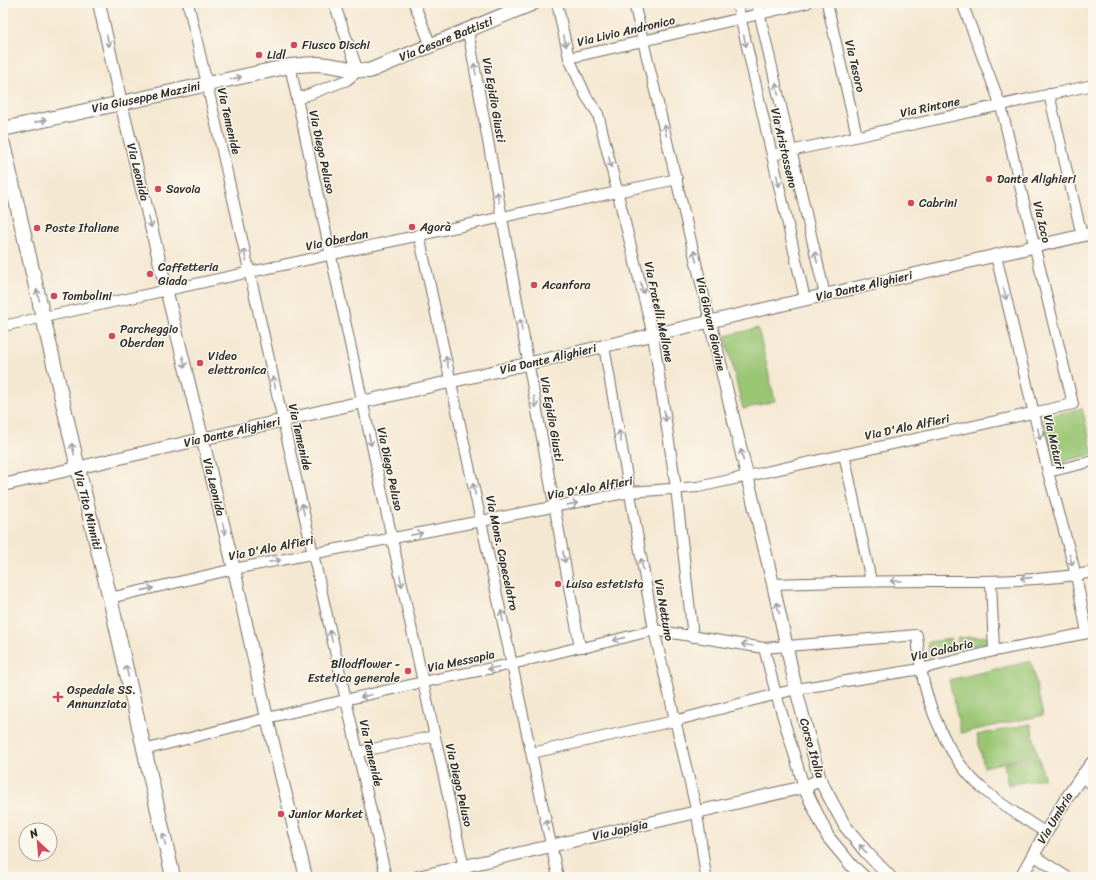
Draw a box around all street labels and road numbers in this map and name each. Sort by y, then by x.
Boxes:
street label: Via Livio Andronico [575,9,677,53]
street label: Via Cesare Battisti [396,10,497,68]
street label: Via Tesoro [838,38,872,94]
street label: Via Egidio Giusti [476,56,512,145]
street label: Via Giuseppe Mazzini [90,75,203,119]
street label: Via Temenide [211,85,247,157]
street label: Via Rintone [898,90,962,124]
street label: Via Aristosseno [764,106,804,190]
street label: Via Diego Peluso [302,108,342,196]
street label: Via Leonida [120,141,156,203]
street label: Via Icco [1027,199,1057,245]
street label: Via Oberdan [304,223,371,257]
street label: Via Fratelli Mellone [638,259,680,365]
street label: Via Dante Alighieri [814,264,915,308]
street label: Via Giovan Giovine [690,275,733,373]
street label: Via Dante Alighieri [498,337,599,381]
street label: Via Egidio Giusti [534,375,570,464]
street label: Via Temenide [282,401,318,473]
street label: Via D'Alo Alfieri [863,407,952,447]
street label: Via Dante Alighieri [182,410,283,454]
street label: Via Maturi [1037,412,1071,472]
street label: Via Diego Peluso [370,425,410,513]
street label: Via Leonida [196,456,232,518]
street label: Via Tito Minniti [67,468,109,553]
street label: Via D'Alo Alfieri [546,470,635,506]
street label: Via Mons. Capecelatro [479,493,525,613]
street label: Via D'Alo Alfieri [227,529,316,567]
street label: Via Nettuno [648,577,680,643]
street label: Via Calabria [909,632,975,668]
street label: Via Messapia [425,643,497,679]
street label: Corso Italia [793,715,831,782]
street label: Via Temenide [353,717,389,789]
street label: Via Diego Peluso [439,741,479,829]
street label: Via Umbria [1031,788,1079,848]
street label: Via Japigia [590,813,650,847]

